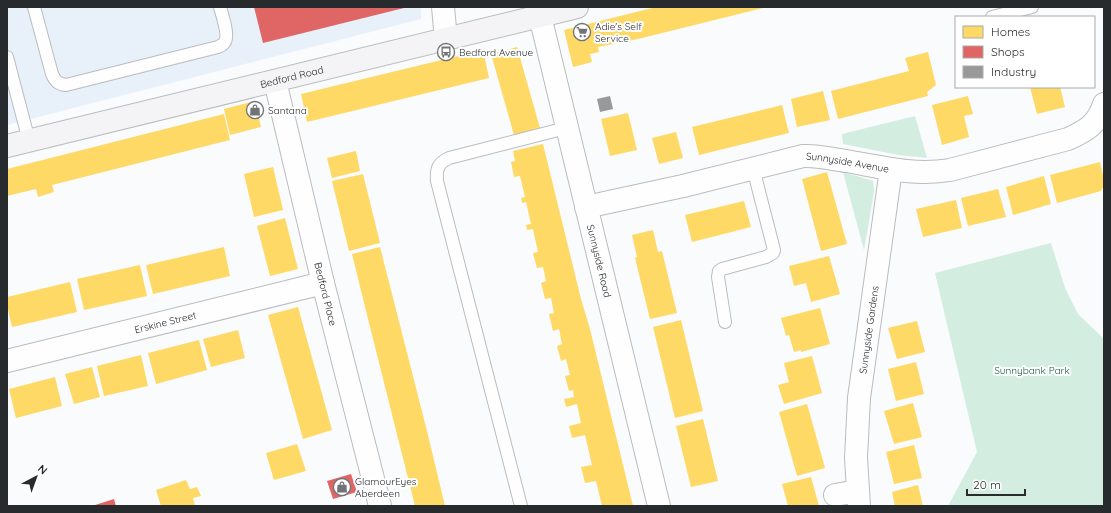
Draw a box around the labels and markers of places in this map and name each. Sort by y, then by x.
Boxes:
place label: Adie's Self Service [595,20,642,45]
supermarket icon: Adie's Self Service [572,22,592,42]
bus stop icon: Bedford Avenue [436,42,456,62]
place label: Bedford Avenue [459,46,533,59]
shop icon: Santana [245,100,265,120]
place label: Santana [268,104,307,117]
place label: GlamourEyes Aberdeen [355,475,417,500]
shop icon: GlamourEyes Aberdeen [332,477,352,497]

